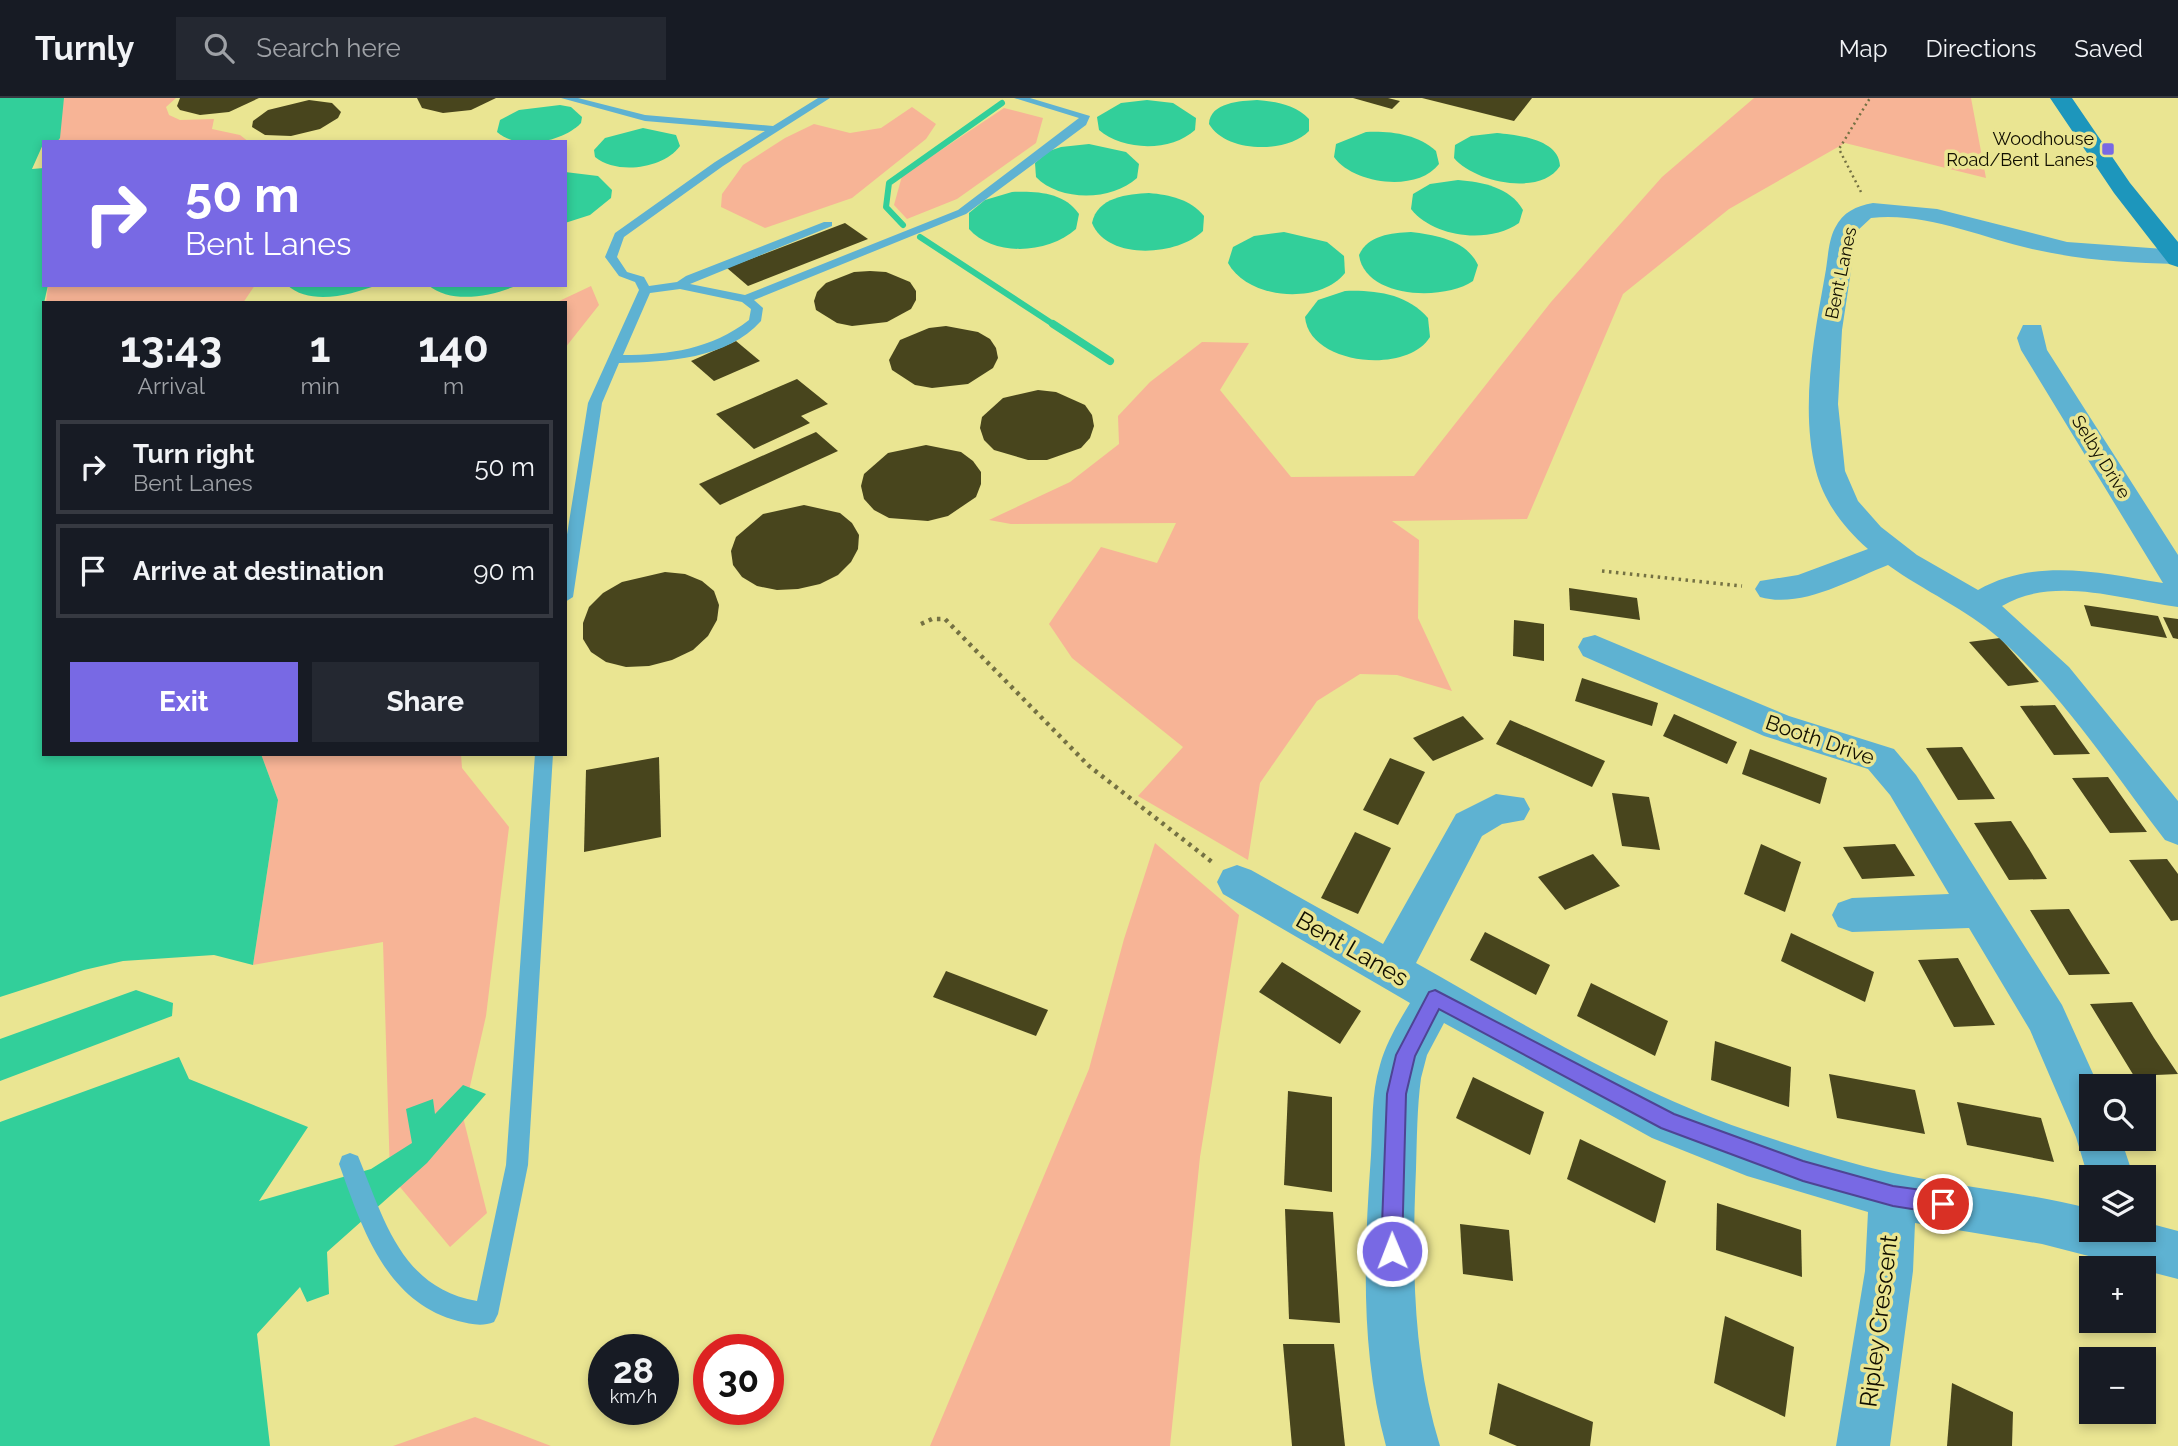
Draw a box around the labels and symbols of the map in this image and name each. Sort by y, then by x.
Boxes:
place label: Woodhouse Road/Bent Lanes [1946,128,2094,170]
marker: Woodhouse Road/Bent Lanes [2100,141,2116,157]
street label: Bent Lanes [1821,225,1861,321]
street label: Selby Drive [2068,411,2135,503]
street label: Booth Drive [1762,709,1878,770]
street label: Bent Lanes [1291,905,1414,992]
pin [1913,1174,1973,1234]
position arrow [1355,1214,1429,1288]
street label: Ripley Crescent [1854,1233,1903,1409]
speed limit sign: 30 [693,1334,784,1425]

